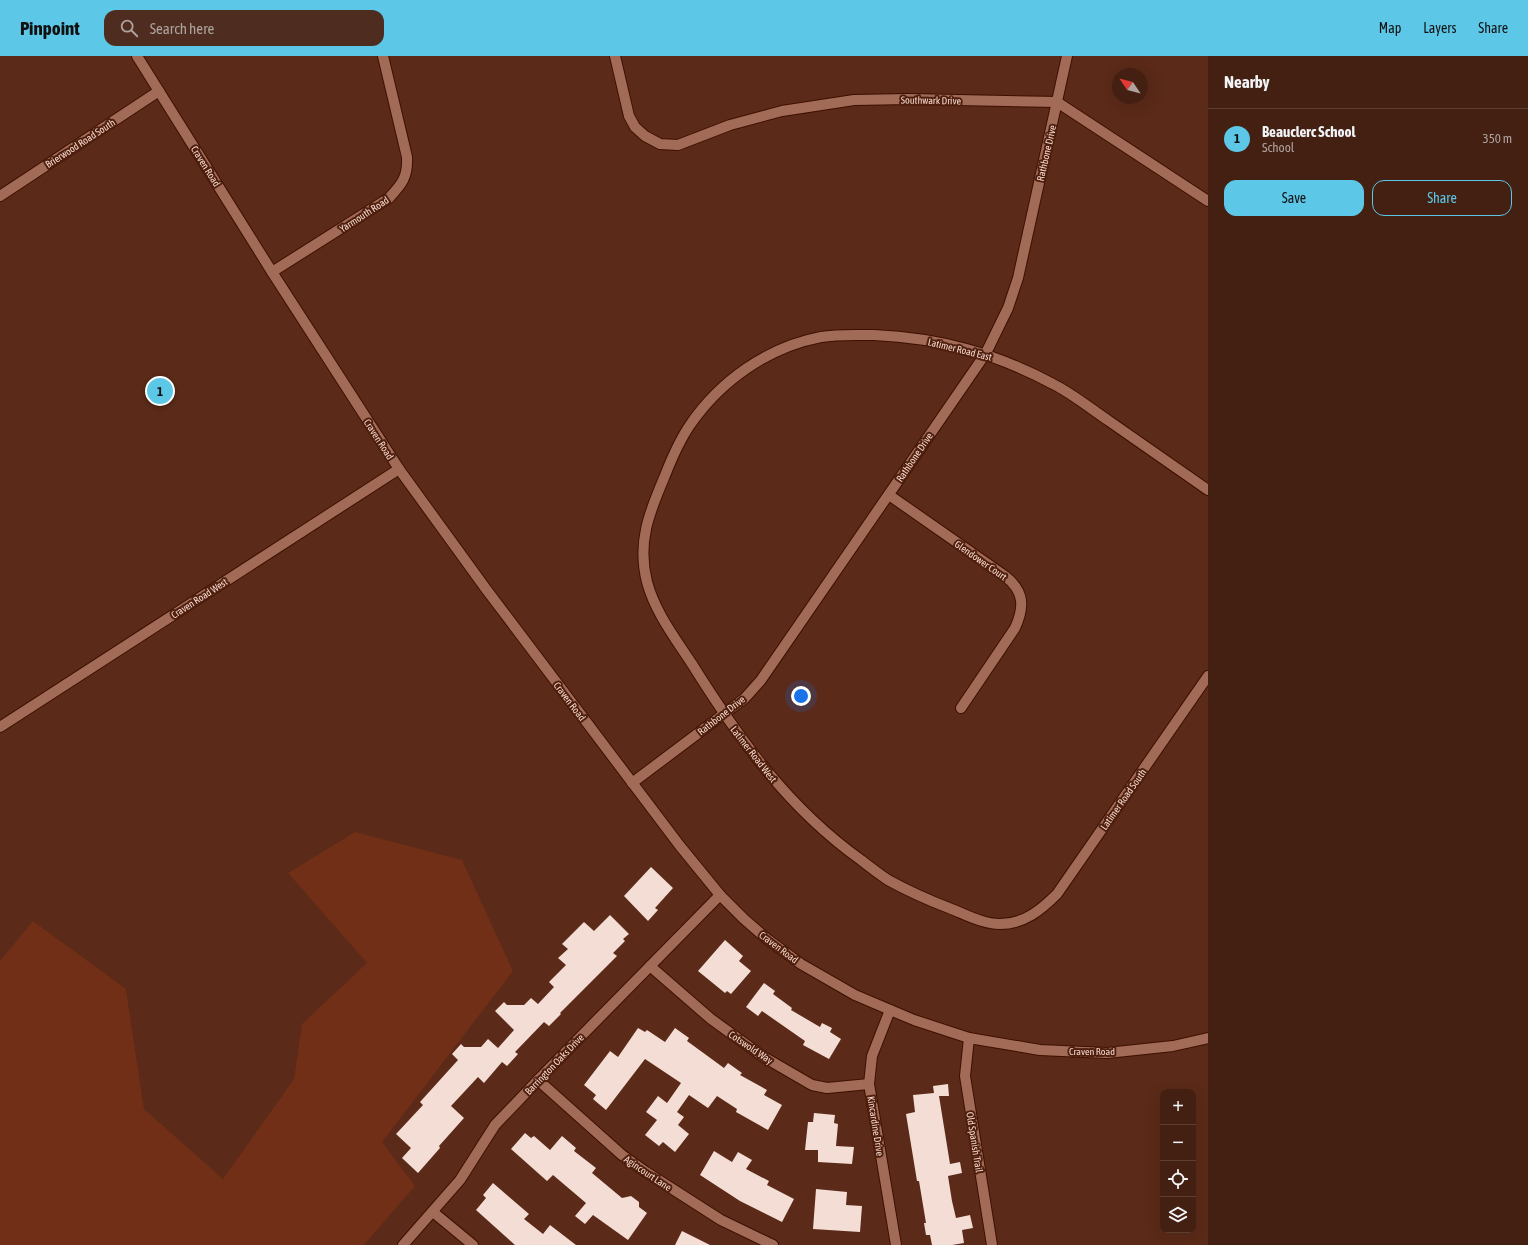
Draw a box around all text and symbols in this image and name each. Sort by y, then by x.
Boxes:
search box [104,10,384,46]
text: Pinpoint [20,17,80,39]
icon: search [118,17,140,39]
text: Search here [150,20,214,37]
text: Map [1379,20,1401,36]
text: Layers [1423,20,1456,36]
text: Share [1478,20,1508,36]
north arrow [1112,68,1148,104]
text: Nearby [1224,72,1270,92]
street label: Southwark Drive [901,94,962,107]
street label: Brierwood Road South [43,117,117,170]
text: Beauclerc School [1262,123,1356,140]
street label: Rathbone Drive [1035,124,1058,182]
text: 1 [1234,131,1240,146]
text: 350 m [1483,131,1512,146]
text: School [1262,140,1294,155]
street label: Craven Road [189,144,223,189]
button: Save [1224,180,1364,216]
button: Share [1372,180,1512,216]
street label: Yarmouth Road [338,194,391,234]
street label: Latimer Road East [927,336,993,363]
pin: 1 [147,376,173,406]
street label: Craven Road [362,417,396,462]
street label: Rathbone Drive [894,430,935,484]
street label: Glendower Court [953,538,1009,582]
street label: Craven Road West [169,576,230,621]
street label: Craven Road [551,680,588,723]
your location [791,686,811,706]
street label: Rathbone Drive [695,693,748,737]
street label: Latimer Road West [728,724,779,785]
street label: Latimer Road South [1098,767,1149,832]
street label: Craven Road [757,929,800,966]
street label: Cotswold Way [727,1029,775,1066]
street label: Barrington Oaks Drive [523,1032,586,1097]
street label: Craven Road [1069,1046,1115,1057]
map controls [1160,1089,1196,1233]
button: + [1160,1089,1196,1125]
street label: Kincardine Drive [865,1095,886,1157]
street label: Old Spanish Trail [964,1111,985,1173]
button: − [1160,1125,1196,1161]
street label: Agincourt Lane [622,1154,674,1193]
button: locate [1160,1161,1196,1197]
button: layers [1160,1197,1196,1233]

